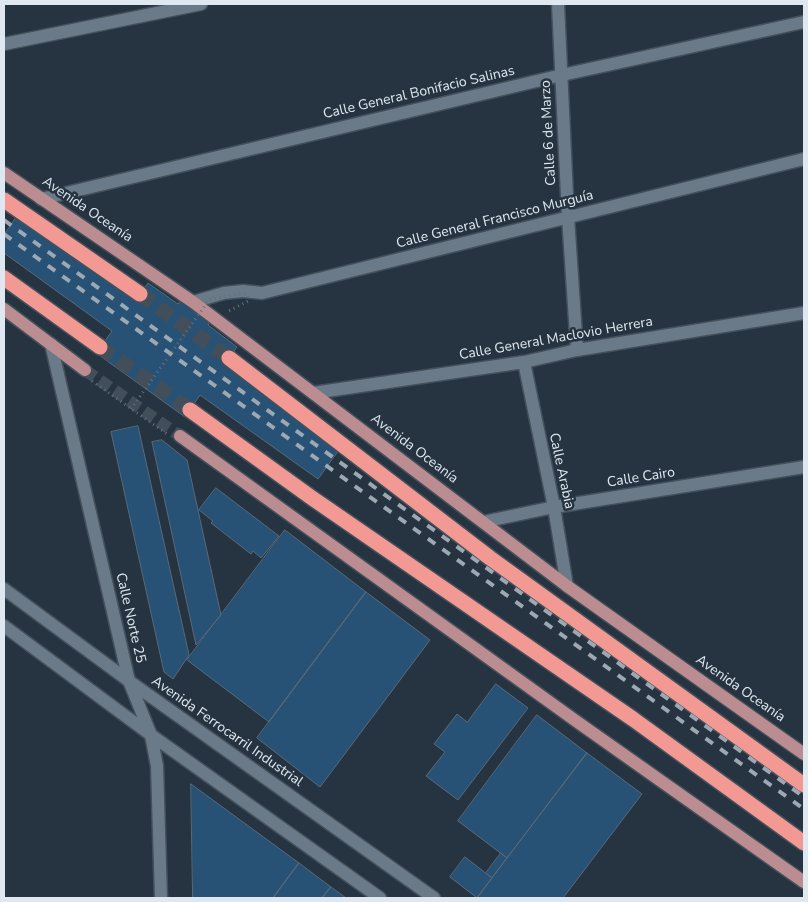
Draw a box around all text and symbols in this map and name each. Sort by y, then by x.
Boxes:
street label: Calle General Bonifacio Salinas [322,63,516,123]
street label: Calle 6 de Marzo [538,80,560,186]
street label: Avenida Oceanía [39,174,135,246]
street label: Calle General Francisco Murguía [395,187,595,253]
street label: Calle General Maclovio Herrera [458,314,654,364]
street label: Avenida Oceanía [367,411,461,487]
street label: Calle Arabia [545,431,577,511]
street label: Calle Cairo [606,464,676,492]
street label: Calle Norte 25 [111,571,149,665]
street label: Avenida Oceanía [692,652,788,726]
street label: Avenida Ferrocarril Industrial [148,673,306,791]

